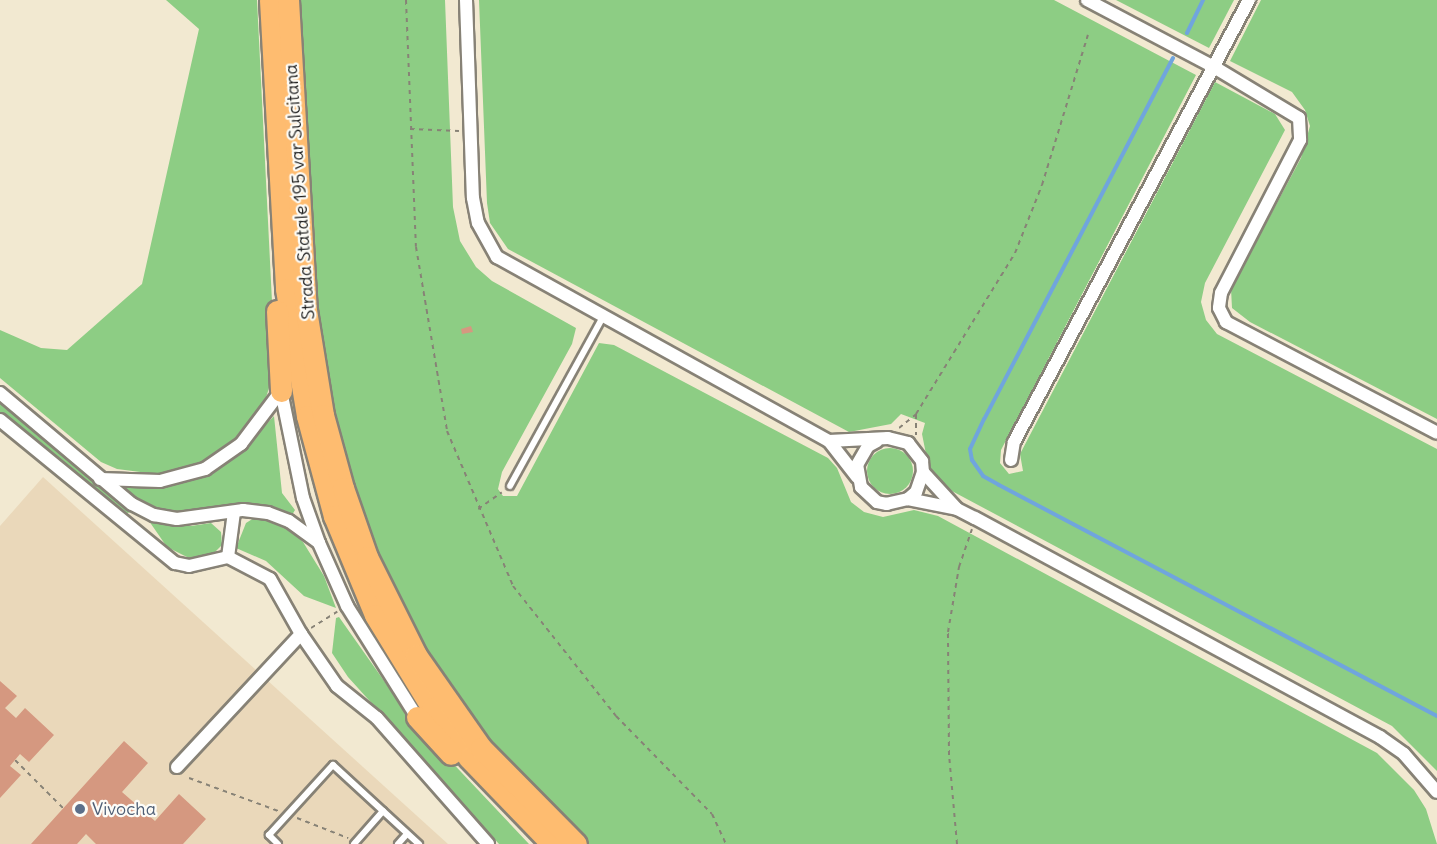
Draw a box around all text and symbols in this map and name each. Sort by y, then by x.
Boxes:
street label: Strada Statale 195 var Sulcitana [280,63,320,321]
place label: Vivocha [92,798,156,820]
marker: Vivocha [73,802,87,816]

